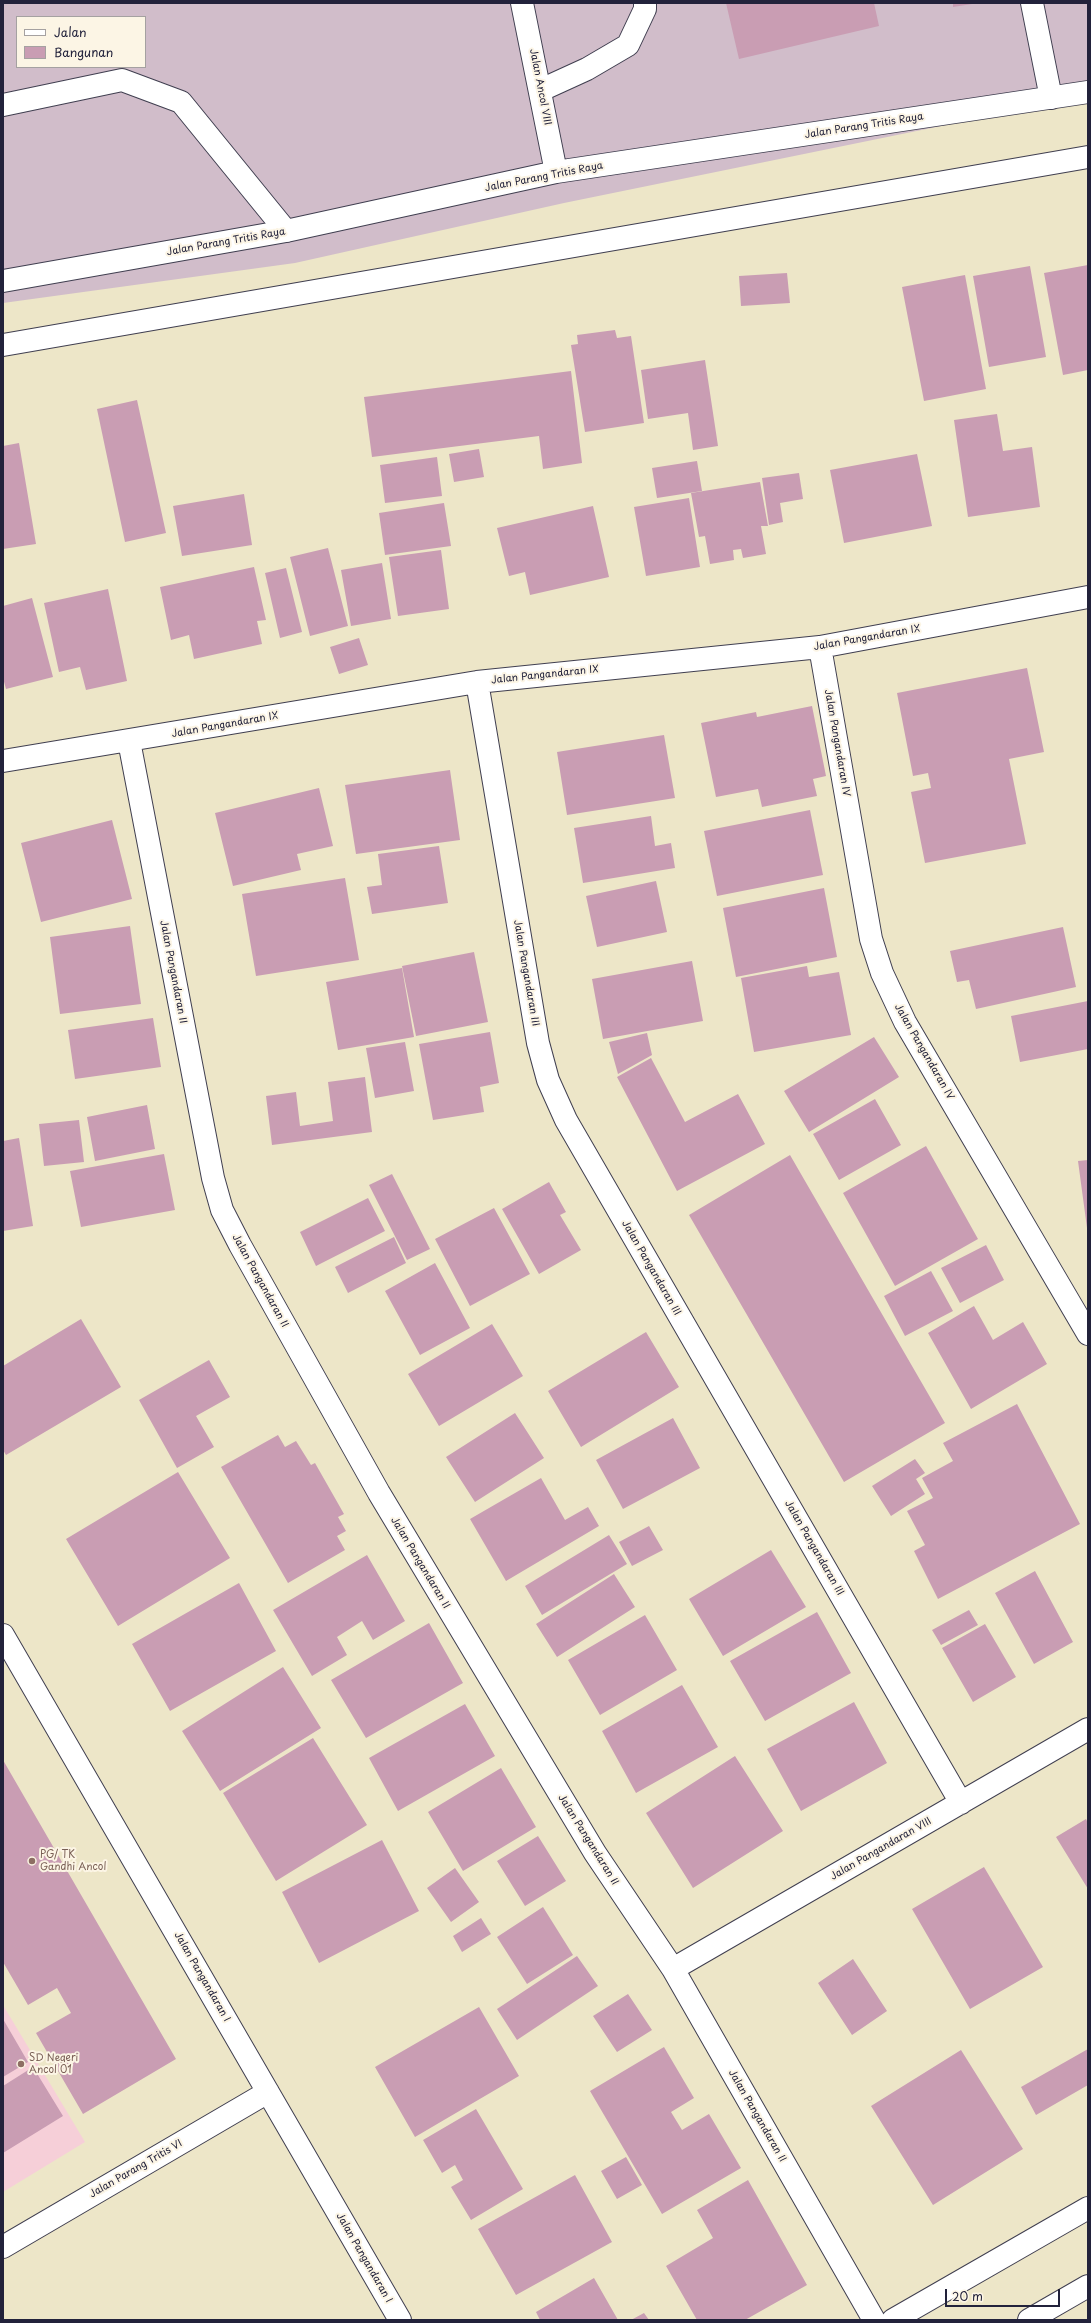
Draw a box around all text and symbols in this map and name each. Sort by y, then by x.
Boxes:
legend [16,16,146,68]
text: Jalan [54,23,87,41]
text: Bangunan [54,43,113,61]
street label: Jalan Ancol VIII [527,48,553,126]
street label: Jalan Parang Tritis Raya [804,111,924,141]
street label: Jalan Parang Tritis Raya [484,160,604,194]
street label: Jalan Parang Tritis Raya [166,226,286,258]
street label: Jalan Pangandaran IX [813,623,921,653]
street label: Jalan Pangandaran IX [491,663,599,687]
street label: Jalan Pangandaran IV [822,688,852,798]
street label: Jalan Pangandaran IX [171,710,279,740]
street label: Jalan Pangandaran II [157,919,189,1025]
street label: Jalan Pangandaran III [511,919,541,1027]
street label: Jalan Pangandaran IV [892,1002,956,1102]
street label: Jalan Pangandaran III [619,1218,683,1318]
street label: Jalan Pangandaran II [229,1232,291,1330]
street label: Jalan Pangandaran III [782,1498,846,1598]
street label: Jalan Pangandaran II [388,1515,452,1611]
street label: Jalan Pangandaran II [555,1792,621,1888]
street label: Jalan Pangandaran VIII [828,1815,934,1883]
place label: PG/ TK Gandhi Ancol [40,1849,106,1872]
marker: PG/ TK Gandhi Ancol [27,1856,37,1866]
street label: Jalan Pangandaran I [171,1930,233,2024]
place label: SD Negeri Ancol 01 [29,2052,78,2076]
marker: SD Negeri Ancol 01 [16,2059,26,2069]
street label: Jalan Pangandaran II [726,2068,788,2164]
street label: Jalan Parang Tritis VI [87,2137,185,2201]
street label: Jalan Pangandaran I [333,2211,395,2305]
scale bar [947,2281,1062,2307]
text: 20 m [952,2287,983,2305]

